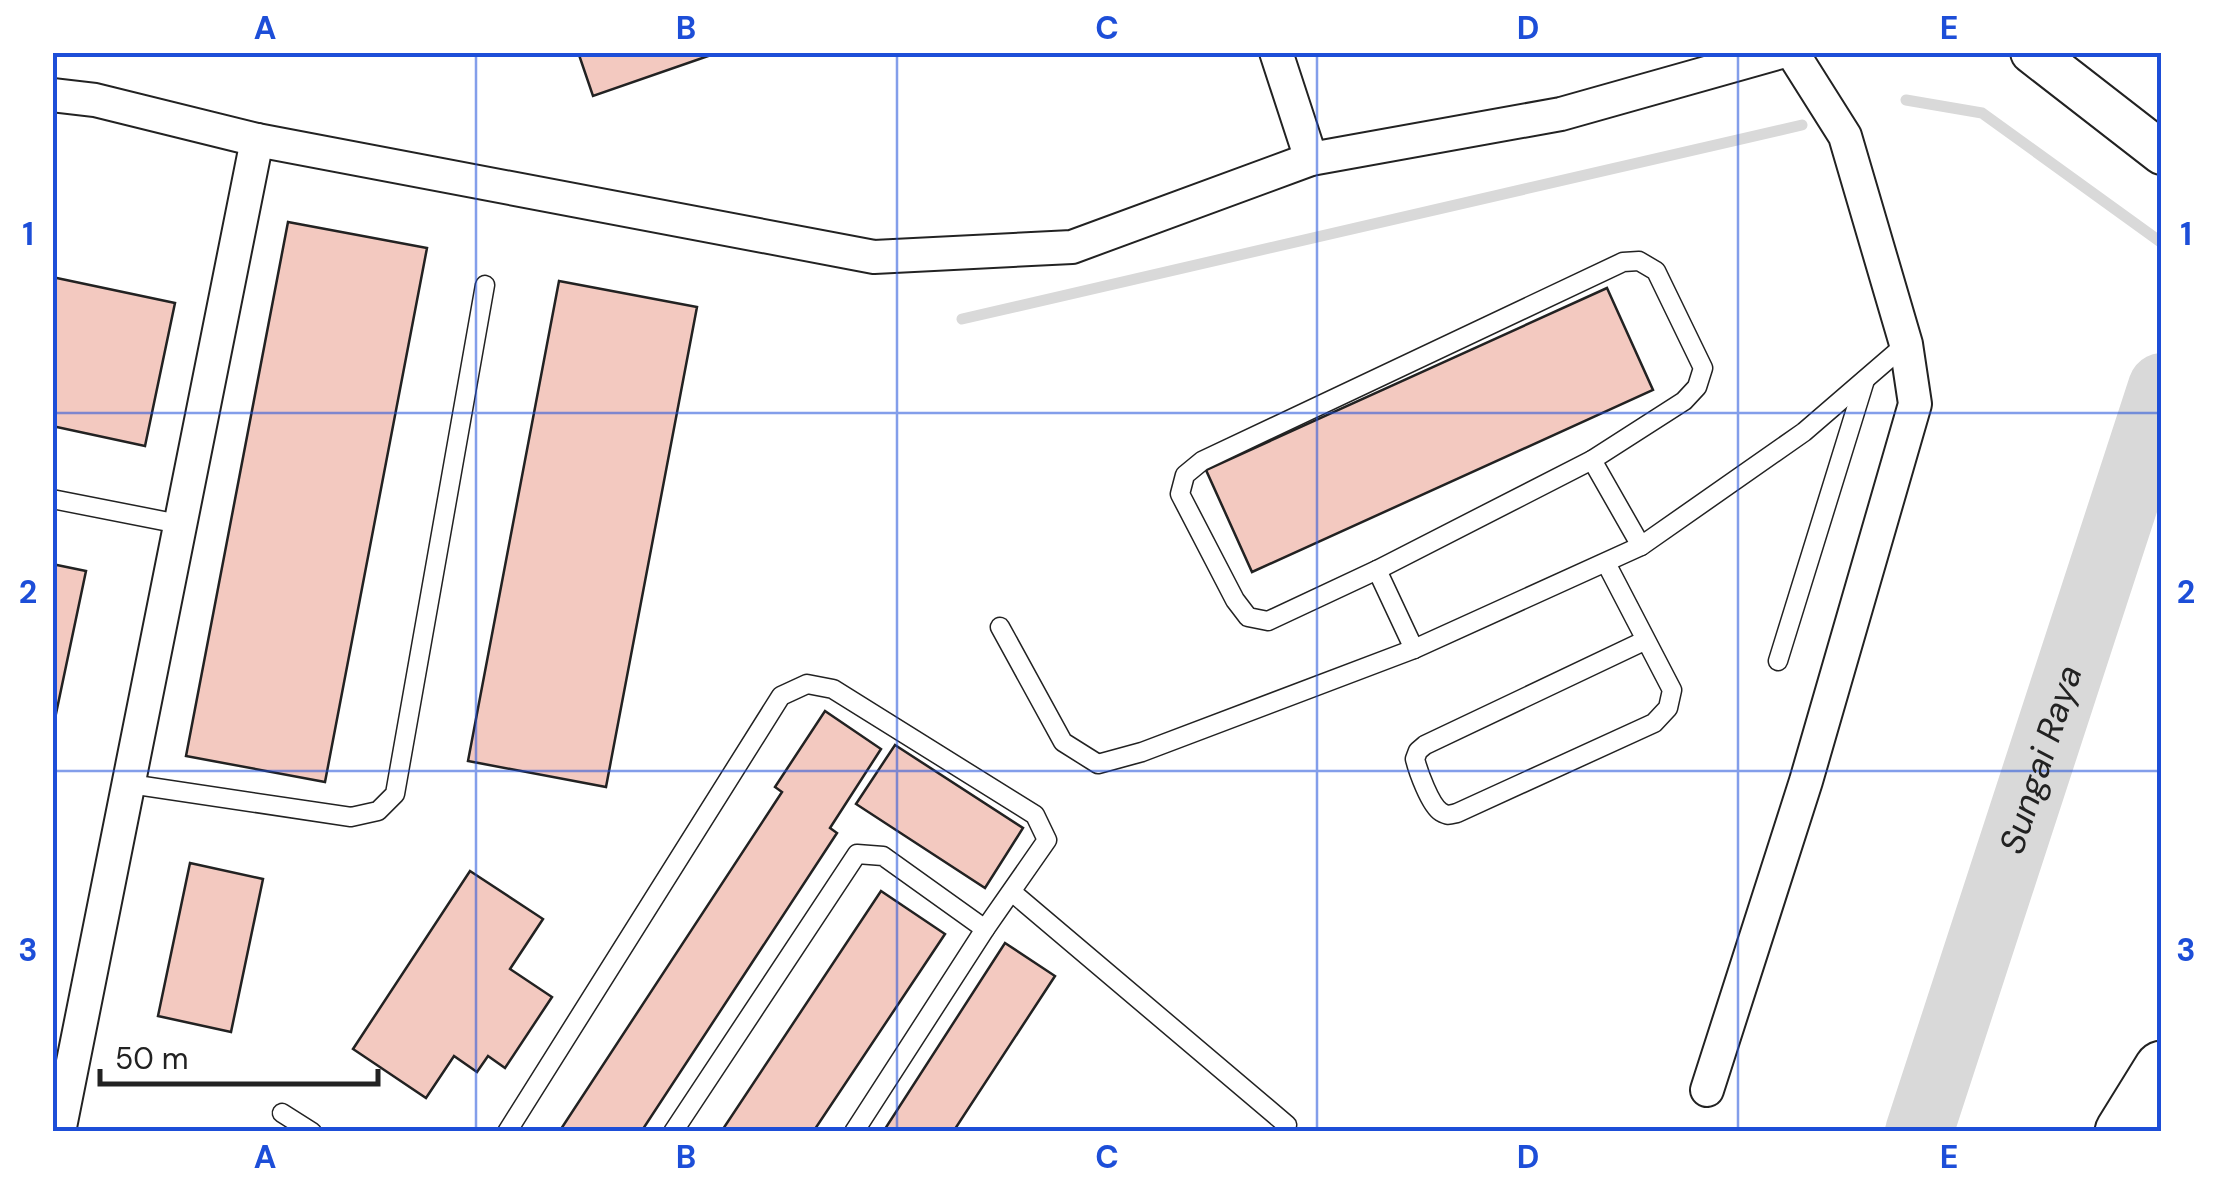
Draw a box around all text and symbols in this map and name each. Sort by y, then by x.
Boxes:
text: A [254,7,276,49]
text: B [676,7,696,49]
text: C [1095,7,1119,49]
text: D [1517,7,1539,49]
text: E [1940,7,1958,49]
text: 1 [22,213,34,255]
text: 1 [2180,213,2192,255]
text: 2 [19,571,37,613]
text: 2 [2177,571,2195,613]
water label: Sungai Raya [1988,659,2093,859]
text: 3 [18,929,38,971]
text: 3 [2176,929,2196,971]
scale bar [100,1024,378,1086]
text: 50 m [115,1039,189,1078]
text: A [254,1136,276,1178]
text: B [676,1136,696,1178]
text: C [1095,1136,1119,1178]
text: D [1517,1136,1539,1178]
text: E [1940,1136,1958,1178]

